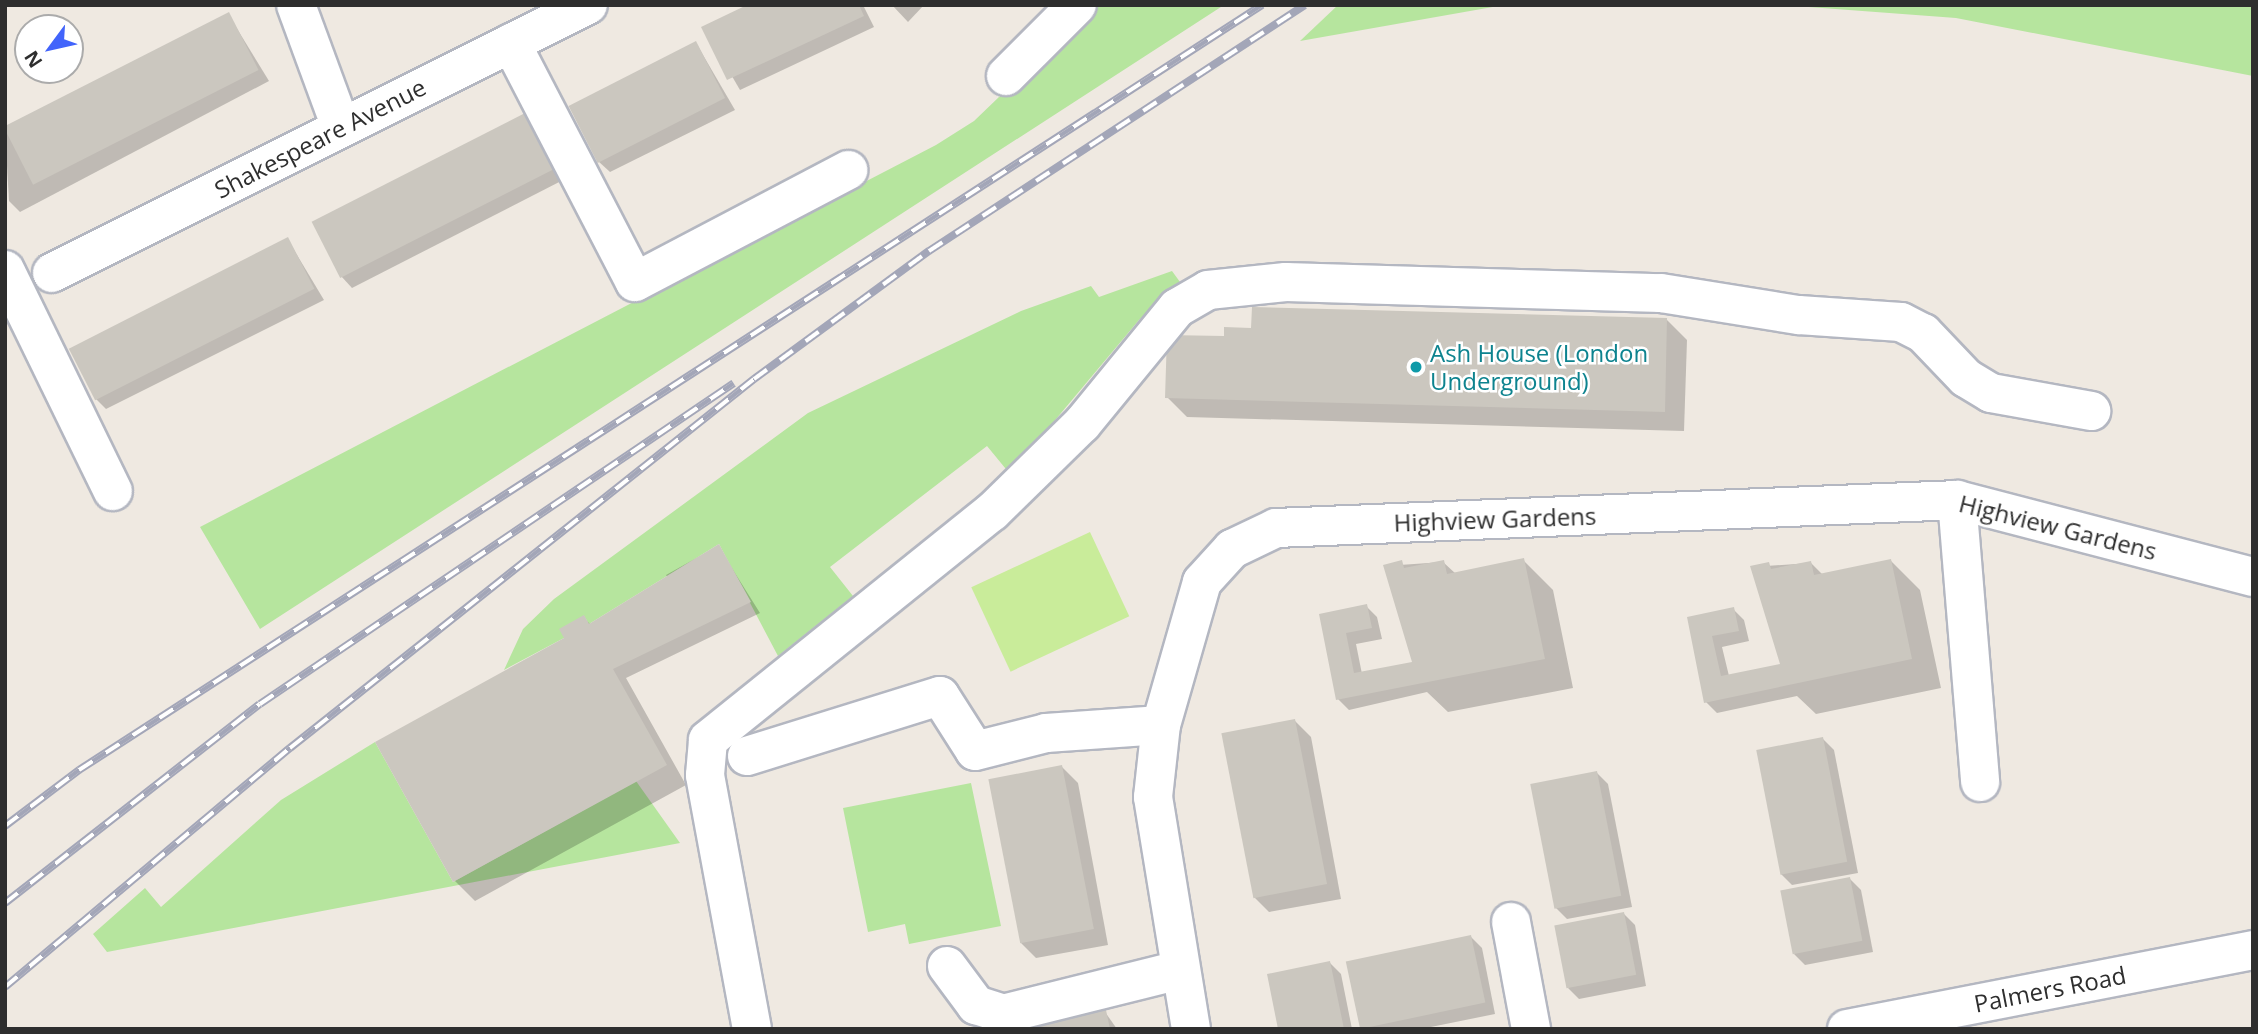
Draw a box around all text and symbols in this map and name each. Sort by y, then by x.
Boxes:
north arrow [14,14,84,84]
text: N [18,46,48,73]
street label: Shakespeare Avenue [210,72,430,204]
place label: Ash House (London Underground) [1430,339,1648,395]
marker: Ash House (London Underground) [1408,359,1424,375]
street label: Highview Gardens [1956,489,2160,565]
street label: Highview Gardens [1393,501,1597,537]
street label: Palmers Road [1972,960,2128,1018]

